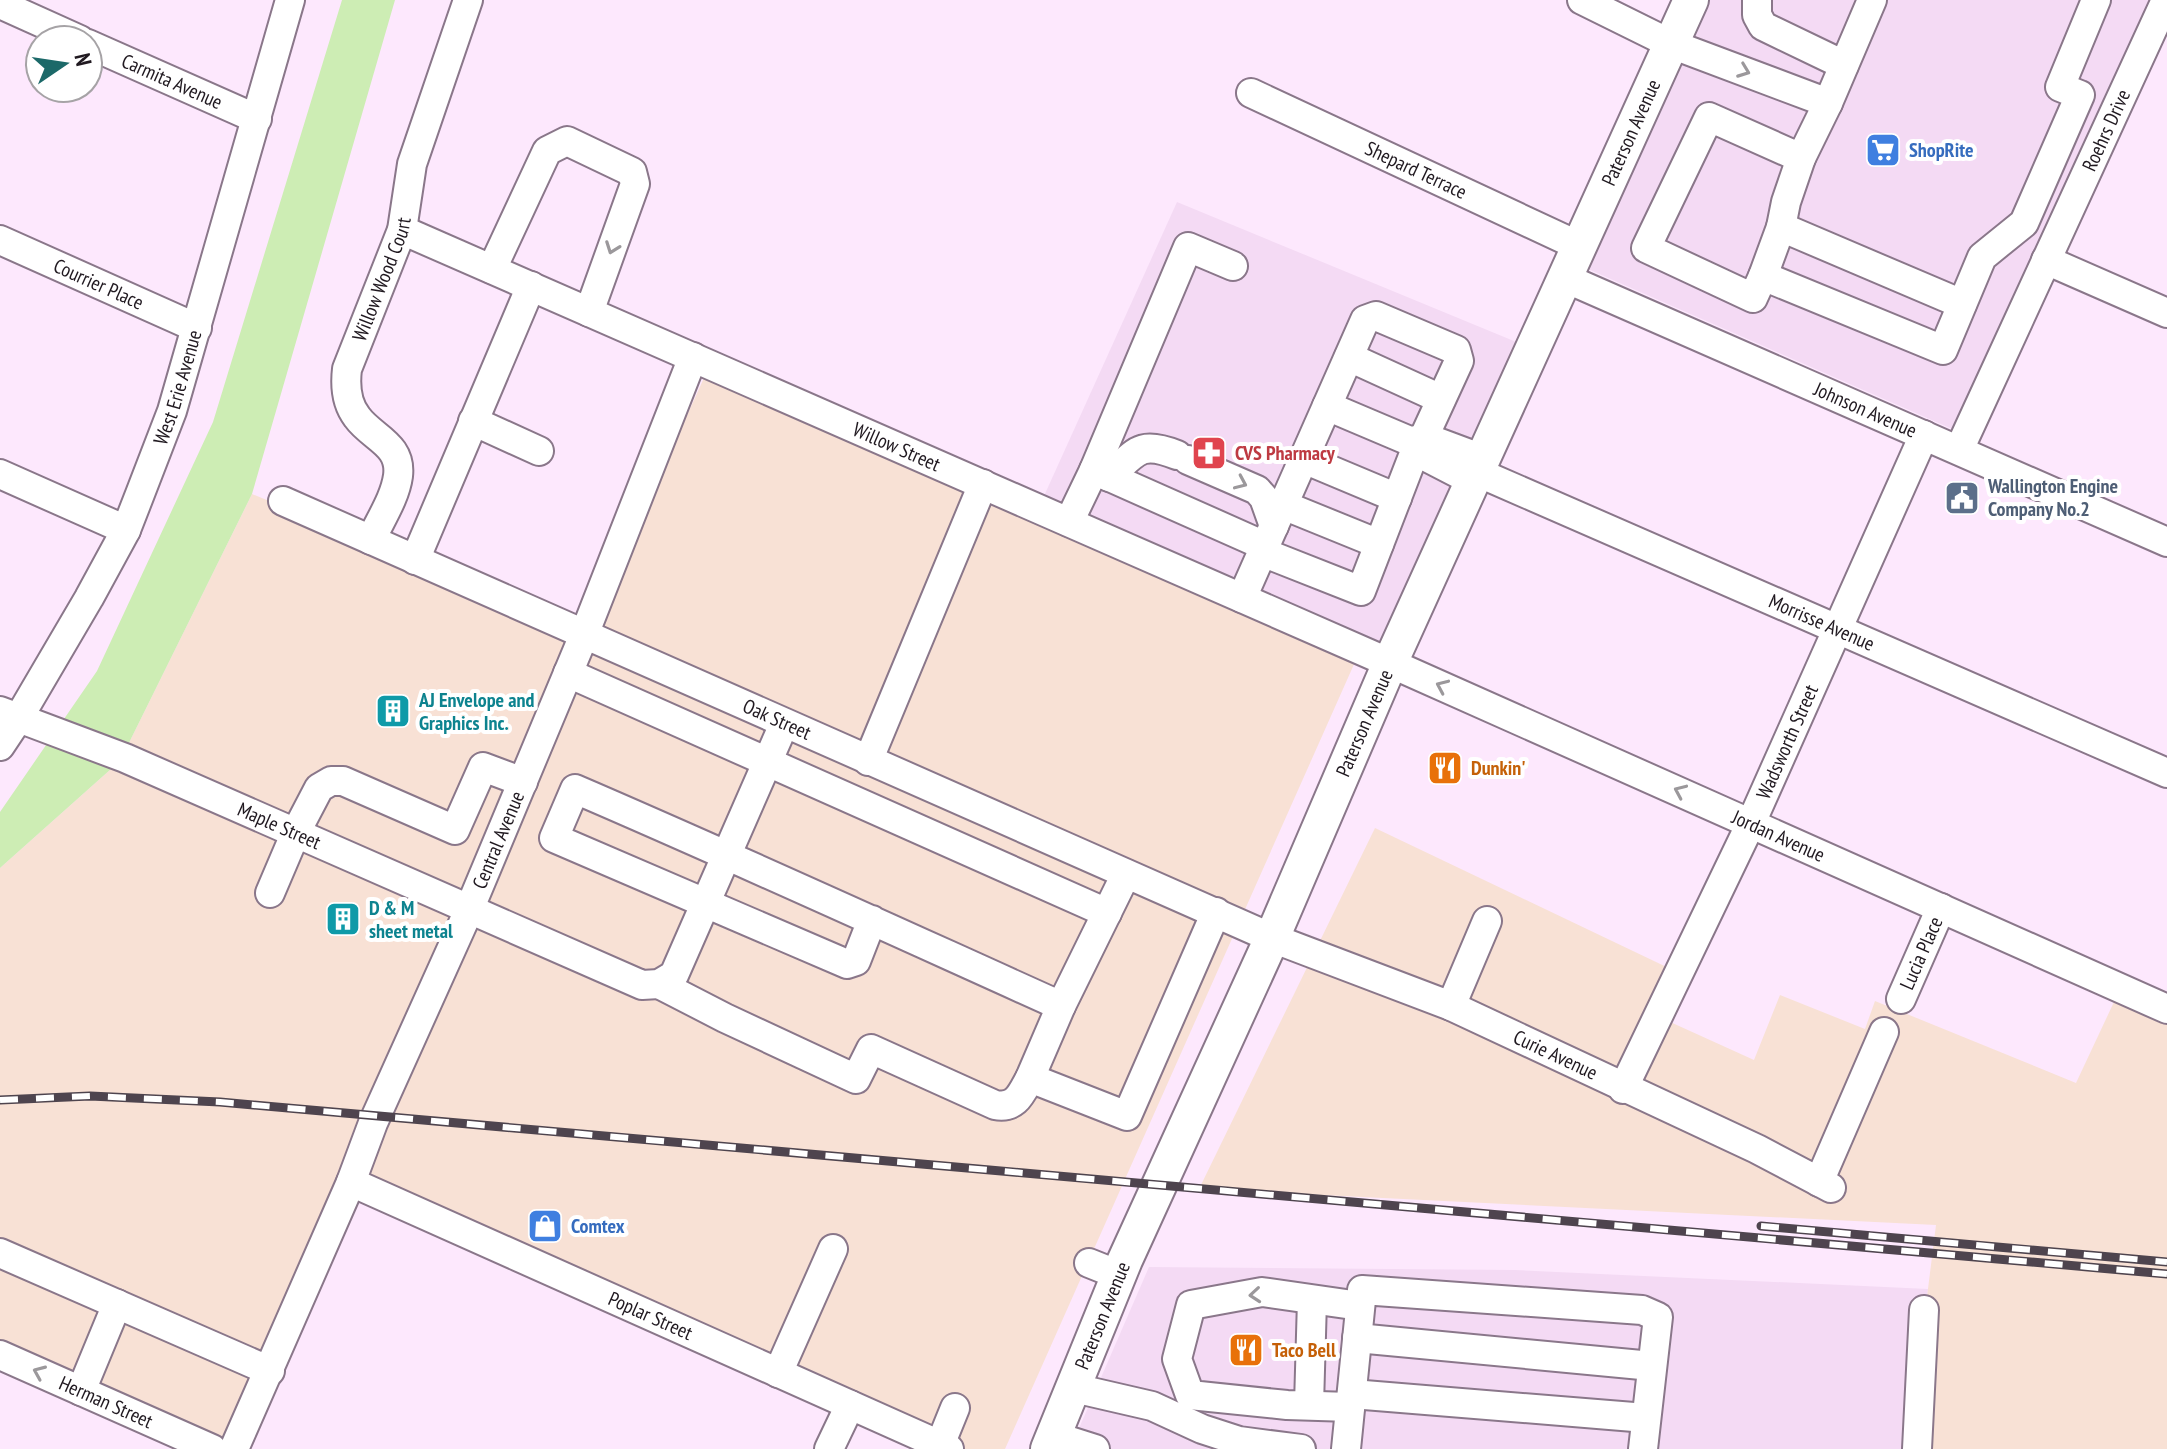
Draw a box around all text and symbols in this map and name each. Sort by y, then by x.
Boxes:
north arrow [24,24,104,104]
street label: Carmita Avenue [118,48,227,115]
text: N [69,51,98,68]
one-way arrow [1736,62,1750,78]
street label: Paterson Avenue [1595,75,1666,190]
street label: Roehrs Drive [2076,85,2136,175]
supermarket icon: ShopRite [1864,131,1902,169]
street label: Shepard Terrace [1361,135,1471,205]
place label: ShopRite [1909,137,1974,163]
street label: Willow Wood Court [346,215,417,345]
one-way arrow [605,240,622,254]
street label: Courrier Place [49,253,148,315]
street label: West Erie Avenue [147,327,208,448]
street label: Johnson Avenue [1809,375,1921,444]
street label: Willow Street [849,416,945,477]
pharmacy icon: CVS Pharmacy [1190,434,1228,472]
place label: CVS Pharmacy [1235,440,1336,466]
one-way arrow [1233,473,1247,489]
place label: Wallington Engine Company No.2 [1987,473,2118,522]
public building icon: Wallington Engine Company No.2 [1943,479,1981,517]
street label: Morrisse Avenue [1765,588,1879,657]
street label: Paterson Avenue [1330,665,1399,781]
one-way arrow [1436,679,1450,695]
street label: Wadsworth Street [1750,680,1824,803]
place label: AJ Envelope and Graphics Inc. [418,687,534,736]
building icon: AJ Envelope and Graphics Inc. [374,692,412,730]
street label: Oak Street [739,693,816,746]
restaurant icon: Dunkin' [1426,749,1464,787]
place label: Dunkin' [1471,755,1526,781]
one-way arrow [1673,785,1688,801]
street label: Central Avenue [466,787,530,893]
street label: Maple Street [234,796,325,856]
street label: Jordan Avenue [1727,804,1829,868]
place label: D & M sheet metal [369,895,453,944]
building icon: D & M sheet metal [324,900,362,938]
street label: Lucia Place [1894,913,1949,994]
street label: Curie Avenue [1509,1024,1602,1086]
shop icon: Comtex [526,1207,564,1245]
place label: Comtex [571,1213,625,1239]
street label: Paterson Avenue [1069,1258,1136,1373]
street label: Poplar Street [604,1286,697,1346]
one-way arrow [1248,1286,1261,1303]
restaurant icon: Taco Bell [1227,1331,1265,1369]
place label: Taco Bell [1272,1337,1336,1363]
one-way arrow [32,1366,47,1382]
street label: Herman Street [55,1370,157,1434]

